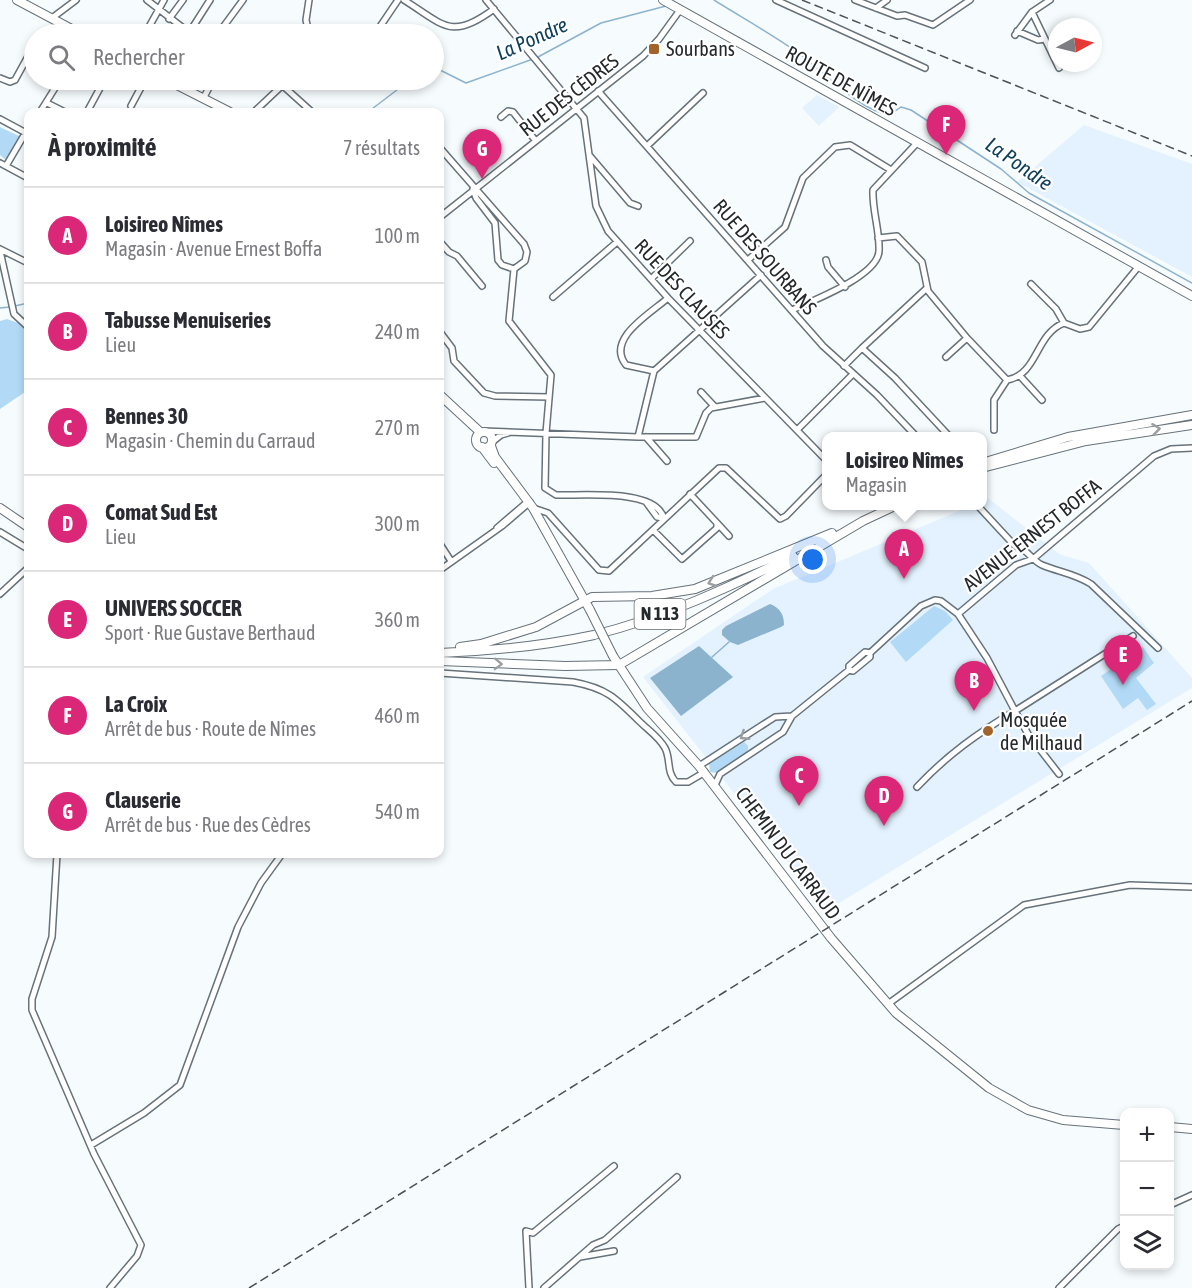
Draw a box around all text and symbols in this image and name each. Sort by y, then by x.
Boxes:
water label: La Pondre [492,12,571,64]
north arrow [1048,18,1102,72]
search box [24,24,444,90]
place label: Sourbans [666,37,735,60]
icon: search [45,41,78,74]
street label: ROUTE DE NÎMES [782,41,901,120]
marker: Sourbans [647,42,661,56]
text: Rechercher [93,44,184,70]
street label: RUE DES CÈDRES [515,49,623,140]
pin: F [926,106,966,155]
pin: G [462,130,502,179]
text: À proximité [48,132,156,162]
water label: La Pondre [982,132,1058,195]
text: 7 résultats [343,136,420,159]
street label: RUE DES SOURBANS [709,194,822,319]
text: Loisireo Nîmes [105,211,223,237]
text: A [63,224,72,247]
text: 100 m [375,224,420,247]
street label: RUE DES CLAUSES [630,234,734,343]
text: Magasin · Avenue Ernest Boffa [105,237,322,260]
text: Tabusse Menuiseries [105,307,271,333]
text: B [63,320,72,343]
text: 240 m [375,320,420,343]
text: Lieu [105,333,136,356]
text: Bennes 30 [105,403,188,429]
text: C [63,416,72,439]
text: 270 m [375,416,420,439]
one-way arrow [1151,424,1160,436]
text: Magasin · Chemin du Carraud [105,429,316,452]
popup [822,432,987,510]
text: Loisireo Nîmes [845,447,964,473]
text: Magasin [845,473,907,496]
street label: AVENUE ERNEST BOFFA [958,474,1105,595]
text: Comat Sud Est [105,499,217,525]
text: D [62,512,73,535]
text: 300 m [375,512,420,535]
text: Lieu [105,525,136,548]
pin: A [884,530,924,579]
your location [798,545,827,574]
one-way arrow [707,575,718,588]
text: UNIVERS SOCCER [105,595,242,621]
road number: N 113 [634,599,686,629]
text: E [63,608,72,631]
text: 360 m [375,608,420,631]
text: Sport · Rue Gustave Berthaud [105,621,315,644]
pin: E [1104,636,1142,685]
one-way arrow [493,658,502,670]
pin: B [954,662,994,711]
text: La Croix [105,691,167,717]
text: F [63,704,72,727]
text: 460 m [375,704,420,727]
place label: Mosquée de Milhaud [1000,708,1083,754]
text: Arrêt de bus · Route de Nîmes [105,717,316,740]
marker: Mosquée de Milhaud [981,724,995,738]
one-way arrow [740,729,751,740]
pin: C [780,756,818,806]
pin: D [864,776,904,826]
street label: CHEMIN DU CARRAUD [731,782,846,923]
text: Clauserie [105,787,181,813]
text: G [62,800,73,823]
text: 540 m [375,800,420,823]
text: Arrêt de bus · Rue des Cèdres [105,813,311,836]
map controls [1120,1108,1174,1270]
button: + [1120,1108,1174,1162]
button: − [1120,1162,1174,1216]
button: layers [1120,1216,1174,1270]

